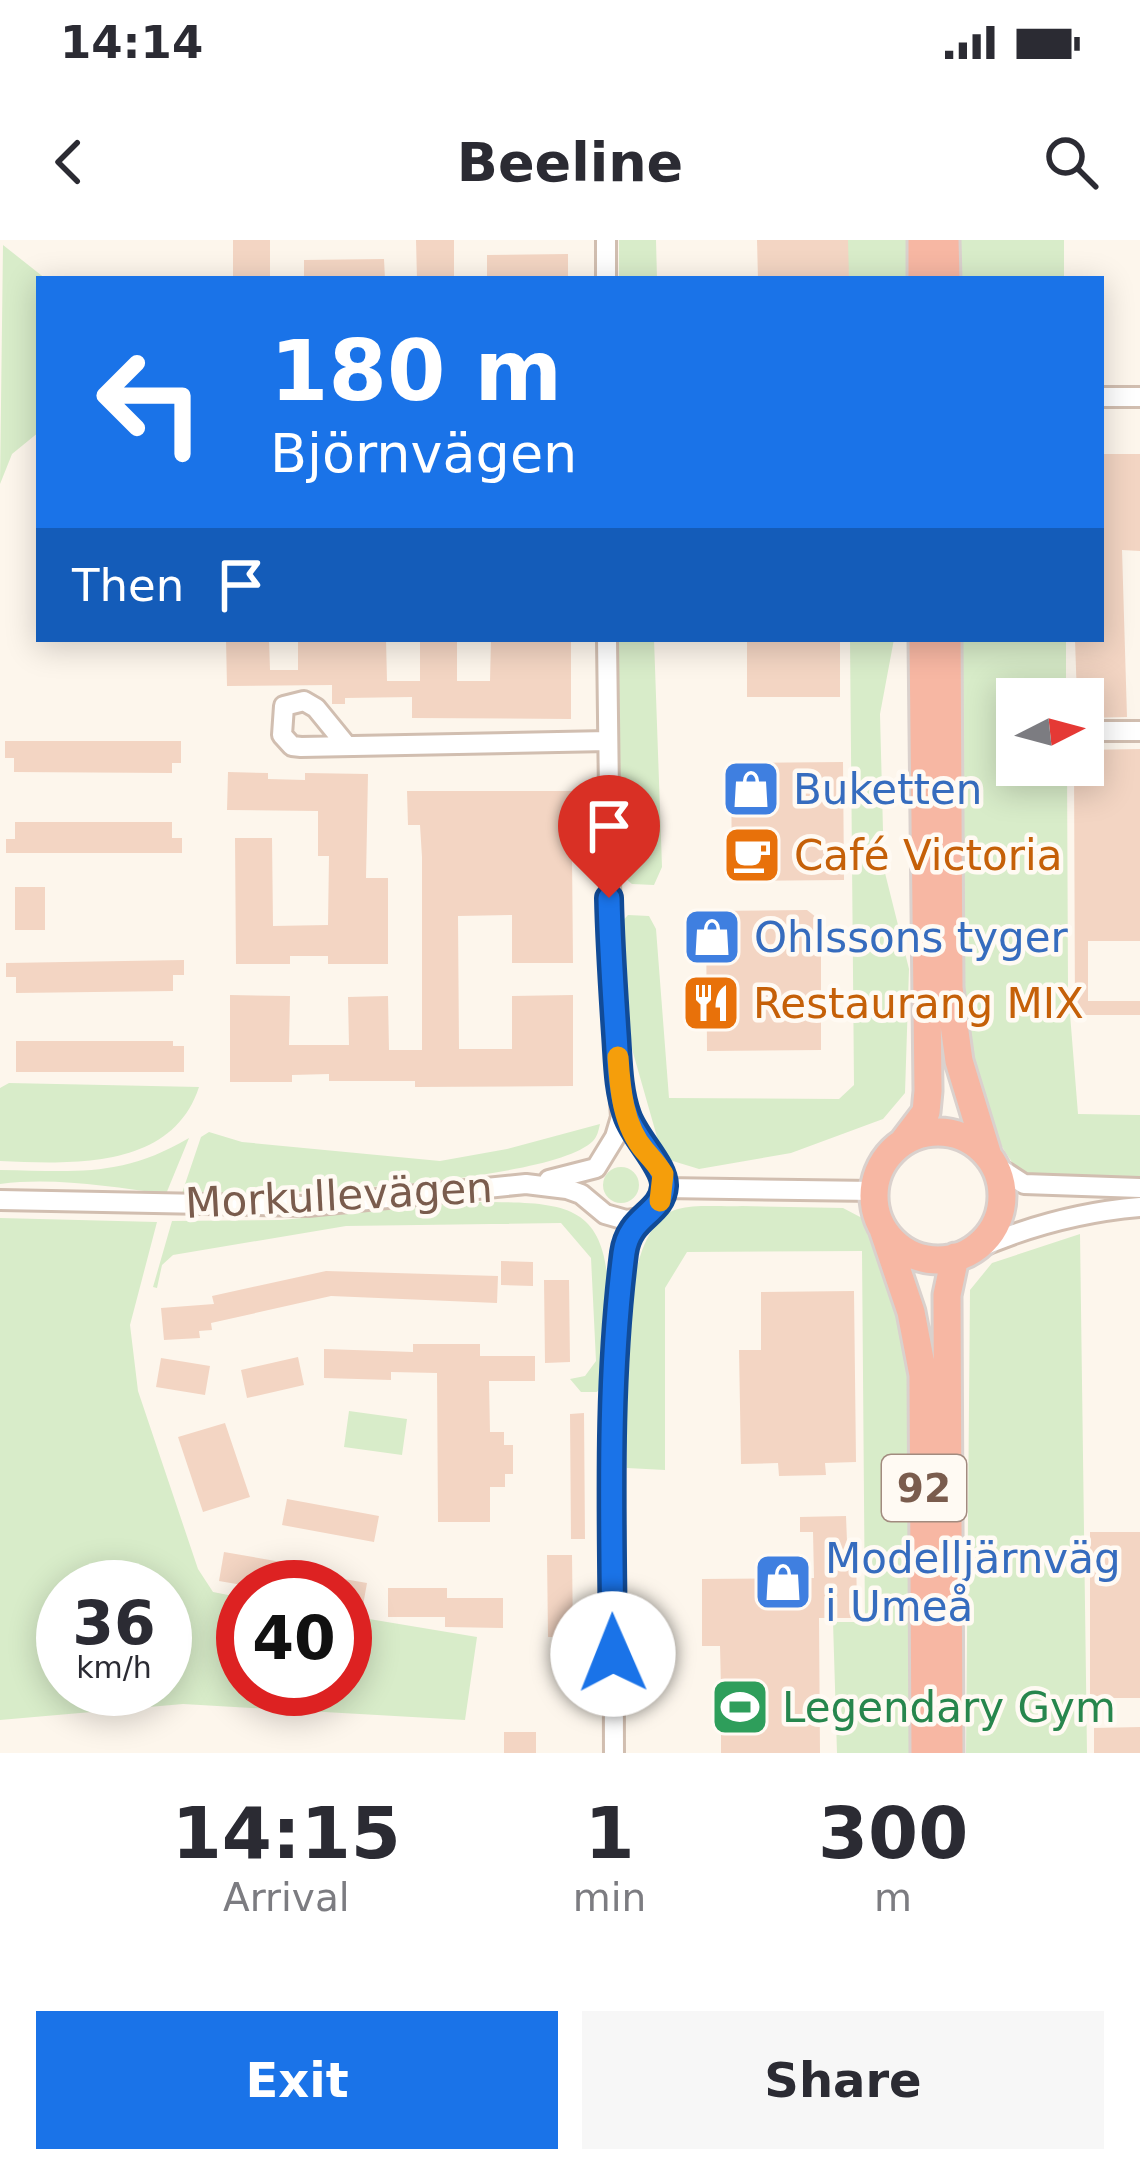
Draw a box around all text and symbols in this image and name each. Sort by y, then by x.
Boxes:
text: 14:14 [60,16,203,69]
icon: back [36,129,102,195]
icon: search [1038,129,1104,195]
text: Beeline [457,131,683,194]
text: 180 m [270,322,562,420]
icon: left [72,324,228,480]
text: Björnvägen [270,422,577,485]
icon: arrive [208,552,274,618]
text: Then [72,559,184,612]
north arrow [996,678,1104,786]
map controls [996,678,1104,786]
shop icon: Buketten [720,758,782,820]
place label: Buketten [793,765,983,814]
pin [558,775,660,898]
icon: arrive [576,793,642,859]
cafe icon: Café Victoria [721,824,783,886]
place label: Café Victoria [794,831,1062,880]
shop icon: Ohlssons tyger [681,906,743,968]
place label: Ohlssons tyger [754,913,1068,962]
restaurant icon: Restaurang MIX [680,972,742,1034]
place label: Restaurang MIX [753,979,1084,1028]
street label: Morkullevägen [184,1163,494,1228]
road number: 92 [882,1455,966,1521]
place label: Modelljärnväg i Umeå [825,1534,1121,1631]
shop icon: Modelljärnväg i Umeå [752,1551,814,1613]
speed limit sign: 40 [216,1560,372,1716]
text: 36 [72,1588,156,1658]
position arrow [550,1591,676,1717]
text: km/h [76,1650,152,1685]
sports icon: Legendary Gym [709,1676,771,1738]
place label: Legendary Gym [782,1683,1116,1732]
text: 14:15 [172,1791,401,1875]
text: 1 [584,1791,634,1875]
text: 300 [818,1791,968,1875]
text: Arrival [223,1875,350,1920]
text: min [573,1875,646,1920]
text: m [874,1875,912,1920]
button: Exit [36,2011,558,2149]
button: Share [582,2011,1104,2149]

